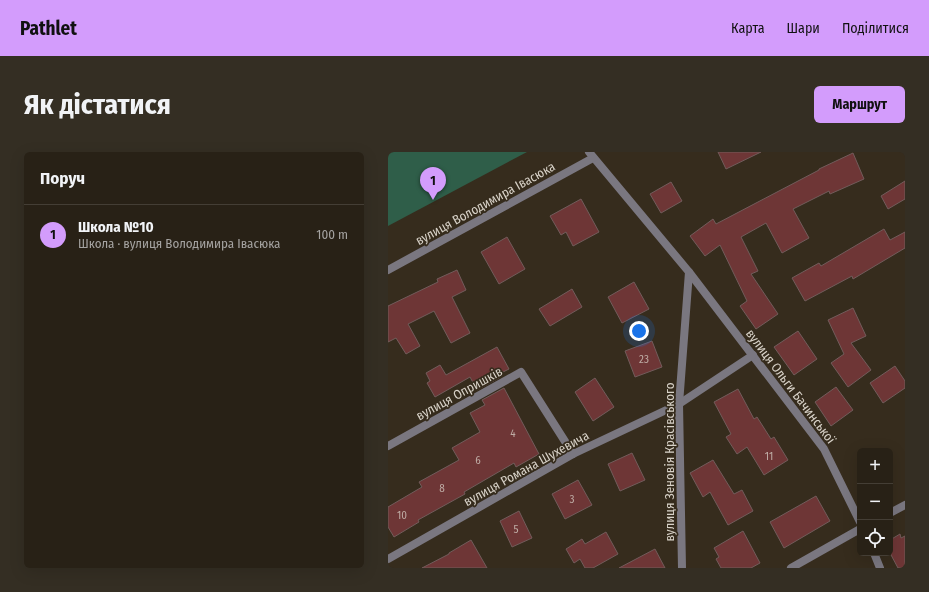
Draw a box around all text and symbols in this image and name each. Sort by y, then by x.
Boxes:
text: Pathlet [20,17,77,40]
text: Карта [731,20,765,37]
text: Шари [787,20,820,37]
text: Поділитися [842,20,909,37]
button: Маршрут [814,86,905,123]
text: Як дістатися [24,88,171,121]
street label: вулиця Володимира Івасюка [413,159,558,248]
pin: 1 [420,167,446,200]
text: Поруч [40,168,85,189]
text: Школа №10 [78,218,154,236]
text: 1 [50,227,56,242]
text: 100 m [316,227,348,242]
text: Школа · вулиця Володимира Івасюка [78,236,280,251]
your location [629,321,649,341]
street label: вулиця Ольги Бачинської [743,326,839,447]
house number: 23 [639,353,649,366]
street label: вулиця Опришків [414,364,505,423]
street label: вулиця Зеновія Красівського [662,382,677,542]
house number: 4 [510,427,516,440]
street label: вулиця Романа Шухевича [461,428,591,509]
map controls [857,448,893,556]
button: + [857,448,893,484]
house number: 11 [765,450,773,463]
house number: 6 [475,454,481,467]
house number: 8 [439,482,445,495]
button: − [857,484,893,520]
house number: 3 [570,493,575,506]
house number: 10 [397,509,407,522]
button: locate [857,520,893,556]
house number: 5 [513,523,519,536]

